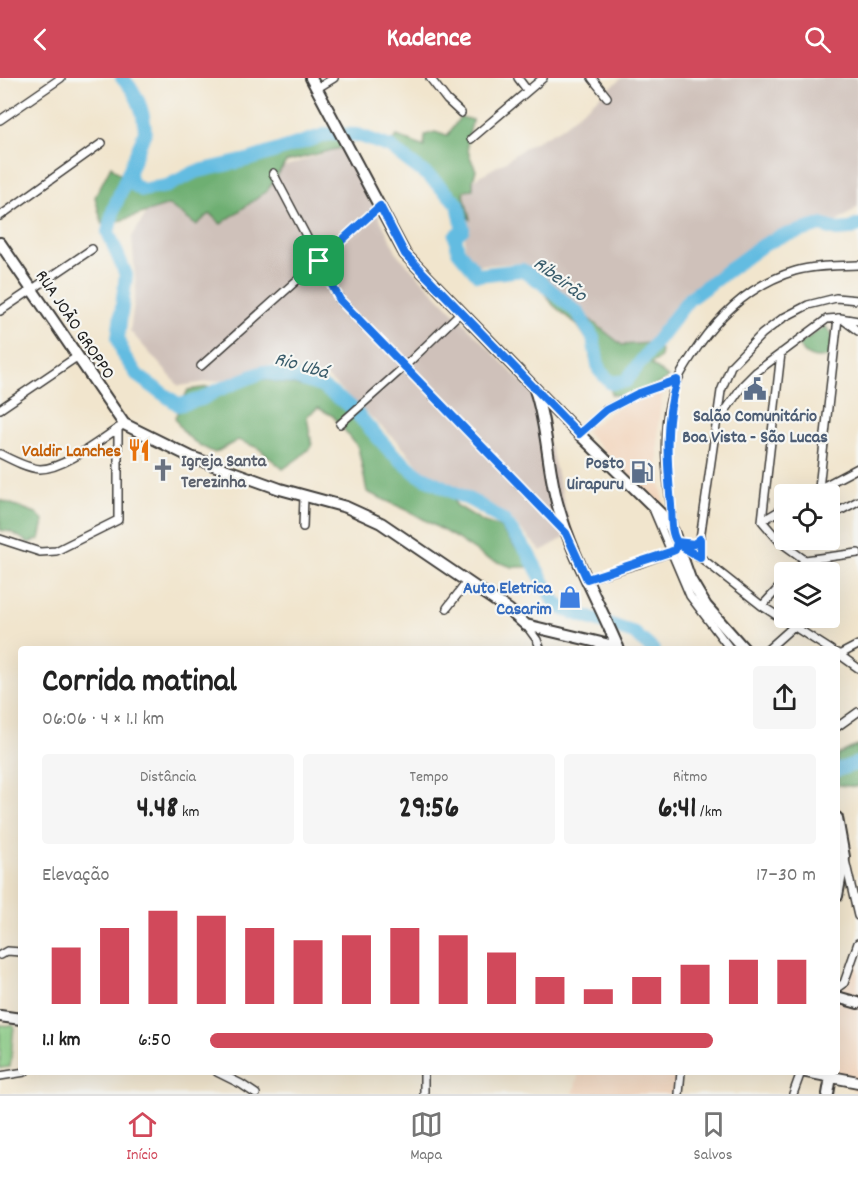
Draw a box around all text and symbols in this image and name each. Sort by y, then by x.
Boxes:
text: Kadence [387,20,471,59]
icon: back [24,23,57,56]
icon: search [801,23,834,56]
pin [293,235,344,286]
icon: arrive [302,244,335,277]
water label: Ribeirão [526,251,593,311]
street label: RUA JOÃO GROPPO [28,266,120,385]
water label: Rio Ubá [271,346,333,388]
public building icon: Salão Comunitário Boa Vista - São Lucas [742,376,768,402]
place label: Salão Comunitário Boa Vista - São Lucas [682,405,828,451]
restaurant icon: Valdir Lanches [126,437,152,463]
place label: Valdir Lanches [22,440,121,465]
place label: Igreja Santa Terezinha [181,450,267,496]
place label: Posto Uirapuru [566,452,624,498]
church icon: Igreja Santa Terezinha [150,457,176,483]
fuel station icon: Posto Uirapuru [629,459,655,485]
map controls [774,484,840,628]
button: locate [774,484,840,550]
button: layers [774,562,840,628]
place label: Auto Eletrica Casarim [463,577,553,623]
shop icon: Auto Eletrica Casarim [557,584,583,610]
text: Corrida matinal [42,660,237,707]
button: share [753,666,816,729]
text: 06:06 · 4 × 1.1 km [42,706,164,734]
text: Distância [140,766,196,789]
text: Tempo [410,766,448,789]
text: Ritmo [673,766,707,789]
text: 4.48 [136,789,178,832]
text: 29:56 [399,789,459,832]
text: 6:41 [658,789,696,832]
text: km [178,801,200,824]
text: /km [696,801,722,824]
text: Elevação [42,862,109,890]
text: 17–30 m [756,862,816,890]
text: 1.1 km [42,1027,81,1055]
text: 6:50 [138,1027,171,1055]
tab: Início [126,1108,159,1167]
tab: Mapa [410,1108,443,1167]
tab: Salvos [694,1108,732,1167]

